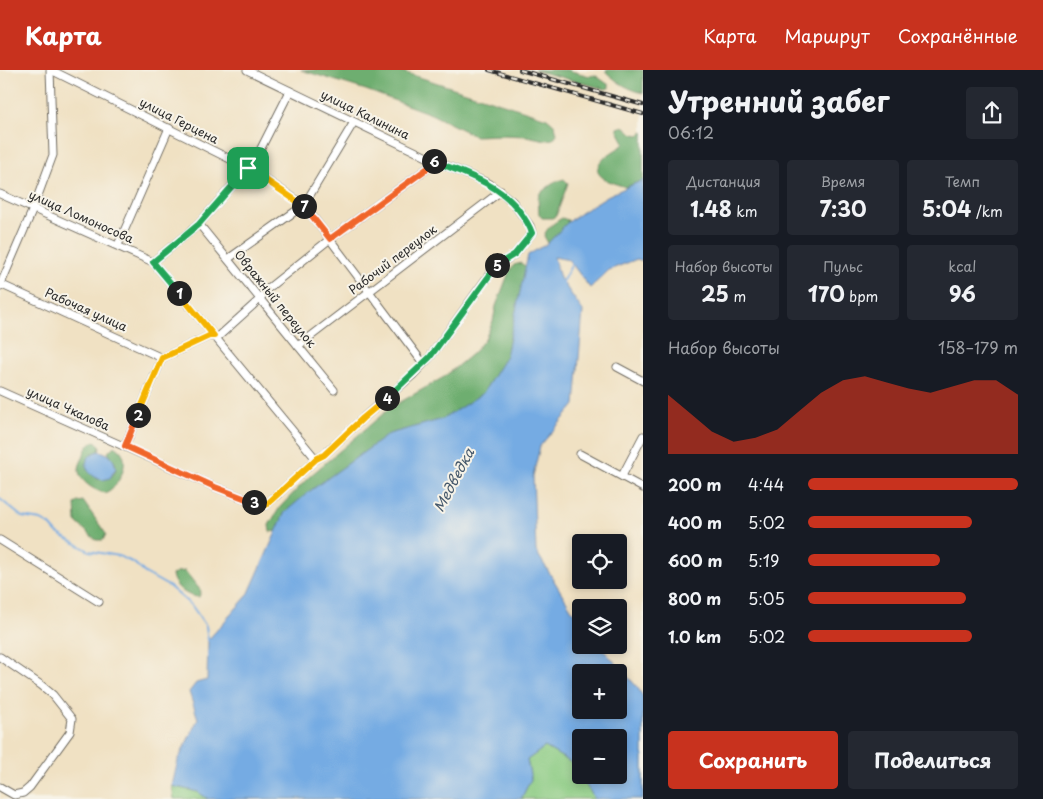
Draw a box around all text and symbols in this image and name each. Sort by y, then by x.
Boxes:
text: Карта [25,17,102,53]
text: Карта [704,22,756,49]
text: Маршрут [784,22,870,49]
text: Сохранённые [898,22,1018,49]
text: Утренний забег [668,79,889,122]
street label: улица Калинина [318,85,413,144]
button: share [966,87,1018,139]
street label: улица Герцена [137,92,223,148]
text: 06:12 [668,120,714,144]
pin [227,147,269,189]
pin: 6 [422,148,446,174]
text: 6 [430,151,439,172]
icon: arrive [234,154,262,182]
text: Дистанция [687,171,761,192]
text: Время [821,171,865,192]
text: Темп [945,171,980,192]
street label: улица Ломоносова [26,185,137,248]
text: 1.48 [690,192,732,224]
text: 7:30 [819,192,867,224]
text: 5:04 [922,192,971,224]
pin: 7 [292,194,316,218]
text: 7 [300,196,309,217]
text: km [732,201,757,222]
text: /km [971,201,1003,222]
street label: Рабочий переулок [345,220,441,298]
street label: Овражный переулок [231,246,321,352]
pin: 5 [484,252,510,278]
text: 5 [493,255,502,276]
text: Набор высоты [675,256,773,277]
text: Пульс [823,256,863,277]
text: kcal [948,256,976,277]
text: 25 [701,277,729,309]
text: 170 [808,277,845,309]
text: 96 [949,277,976,309]
pin: 1 [166,280,192,306]
street label: Рабочая улица [42,283,131,335]
text: 1 [176,283,183,304]
text: m [729,286,746,307]
text: bpm [845,286,878,307]
text: Набор высоты [668,335,780,359]
text: 158–179 m [938,335,1018,359]
street label: улица Чкалова [24,382,113,435]
pin: 4 [374,386,400,410]
text: 4 [383,388,392,409]
pin: 2 [126,402,150,428]
text: 2 [134,405,143,426]
water label: Медведка [428,443,480,515]
text: 200 m [668,472,722,496]
text: 4:44 [748,472,784,496]
pin: 3 [242,490,266,514]
text: 3 [250,492,259,513]
text: 400 m [668,510,722,534]
text: 5:02 [748,510,785,534]
map controls [572,534,627,784]
button: locate [572,534,627,589]
text: 600 m [668,548,722,572]
text: 5:19 [748,548,779,572]
text: 800 m [668,586,721,610]
text: 5:05 [748,586,785,610]
button: layers [572,599,627,654]
text: 1.0 km [668,624,721,648]
text: 5:02 [748,624,785,648]
button: + [572,664,627,719]
button: − [572,729,627,784]
button: Сохранить [668,731,838,789]
button: Поделиться [848,731,1018,789]

